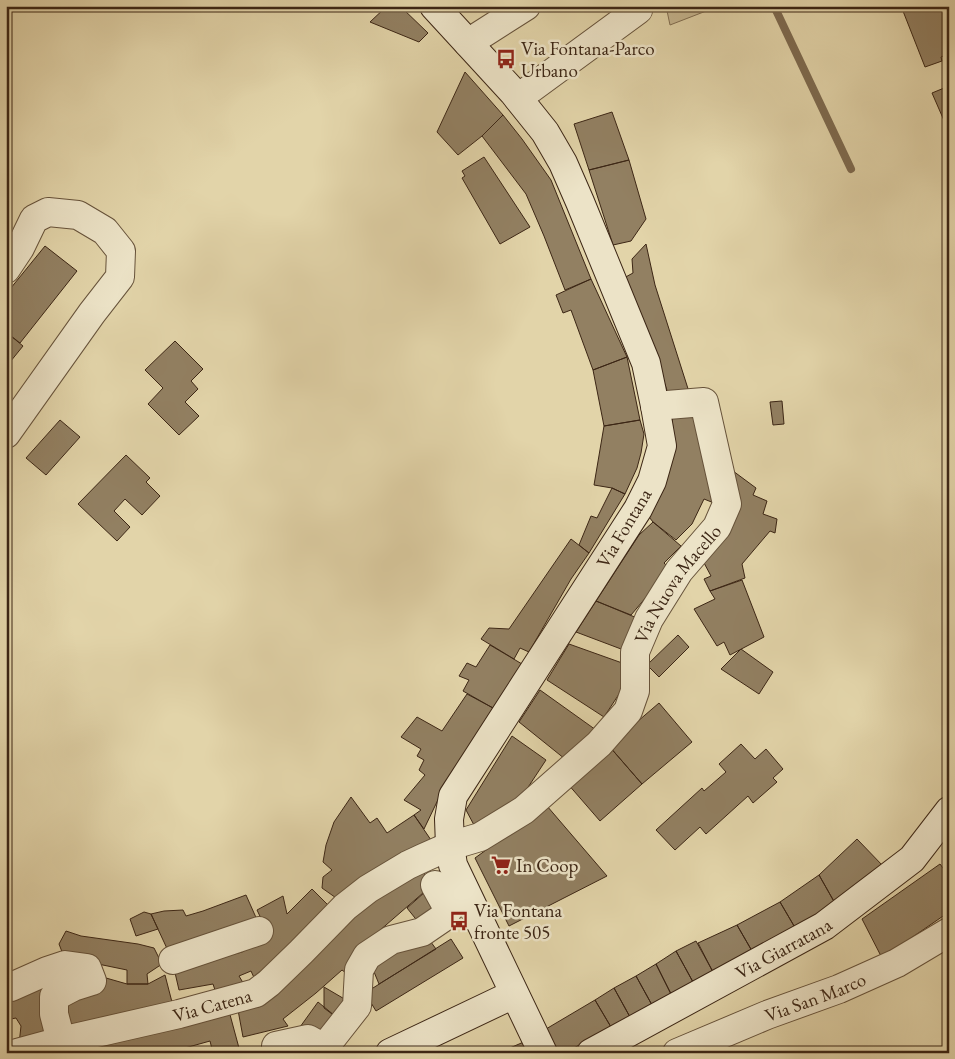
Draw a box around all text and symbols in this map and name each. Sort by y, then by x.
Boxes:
place label: Via Fontana-Parco Urbano [521,36,655,83]
bus stop icon: Via Fontana-Parco Urbano [495,48,517,70]
street label: Via Fontana [591,483,658,572]
street label: Via Nuova Macello [628,519,726,647]
place label: In Coop [516,853,579,878]
supermarket icon: In Coop [490,854,512,876]
place label: Via Fontana fronte 505 [474,898,563,945]
bus stop icon: Via Fontana fronte 505 [448,910,470,932]
street label: Via Giarratana [731,912,837,985]
street label: Via San Marco [761,966,870,1027]
street label: Via Catena [170,982,255,1028]

